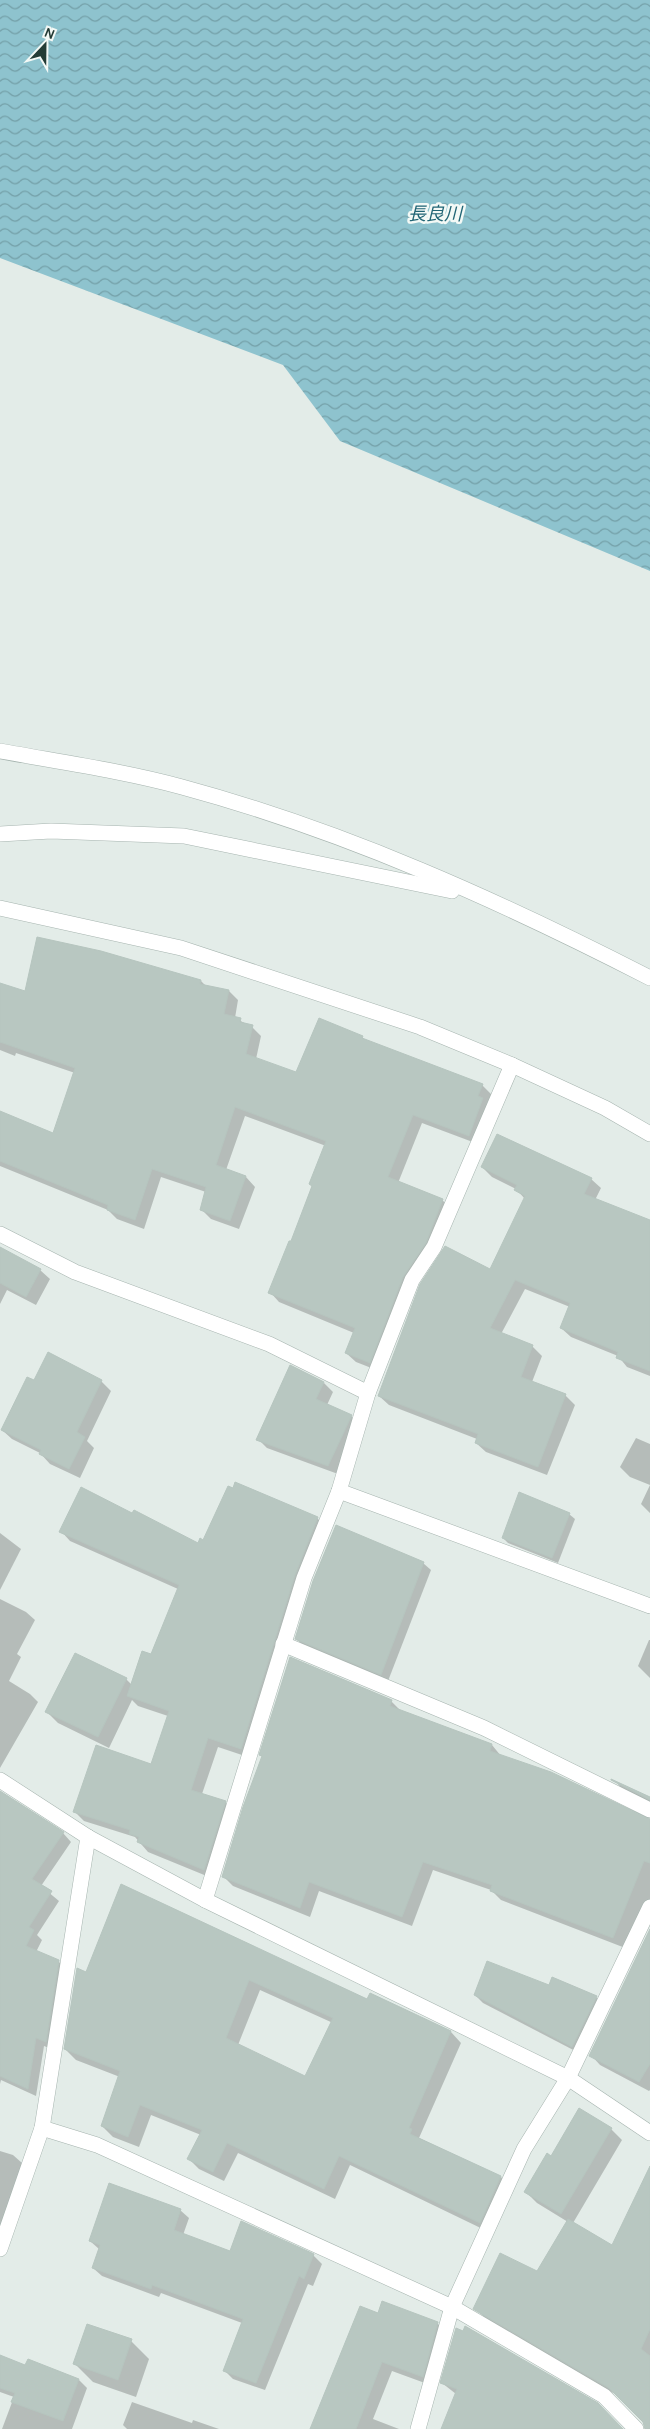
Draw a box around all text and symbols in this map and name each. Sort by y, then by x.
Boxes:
north arrow [20,20,70,70]
text: N [42,24,58,43]
water label: 長良川 [408,203,464,225]

